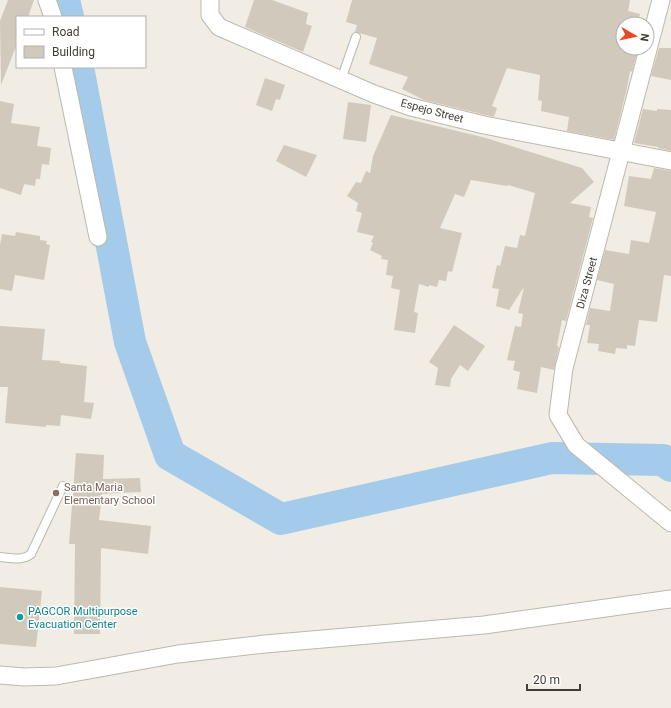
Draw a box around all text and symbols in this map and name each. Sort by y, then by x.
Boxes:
legend [16,16,146,68]
north arrow [615,16,655,56]
text: Road [52,25,80,39]
text: N [637,33,651,43]
text: Building [52,45,95,59]
street label: Espejo Street [399,96,465,126]
street label: Diza Street [574,255,600,310]
place label: Santa Maria Elementary School [64,481,155,507]
marker: Santa Maria Elementary School [51,488,61,498]
place label: PAGCOR Multipurpose Evacuation Center [28,605,138,631]
marker: PAGCOR Multipurpose Evacuation Center [15,612,25,622]
scale bar [527,666,580,692]
text: 20 m [533,673,560,687]

